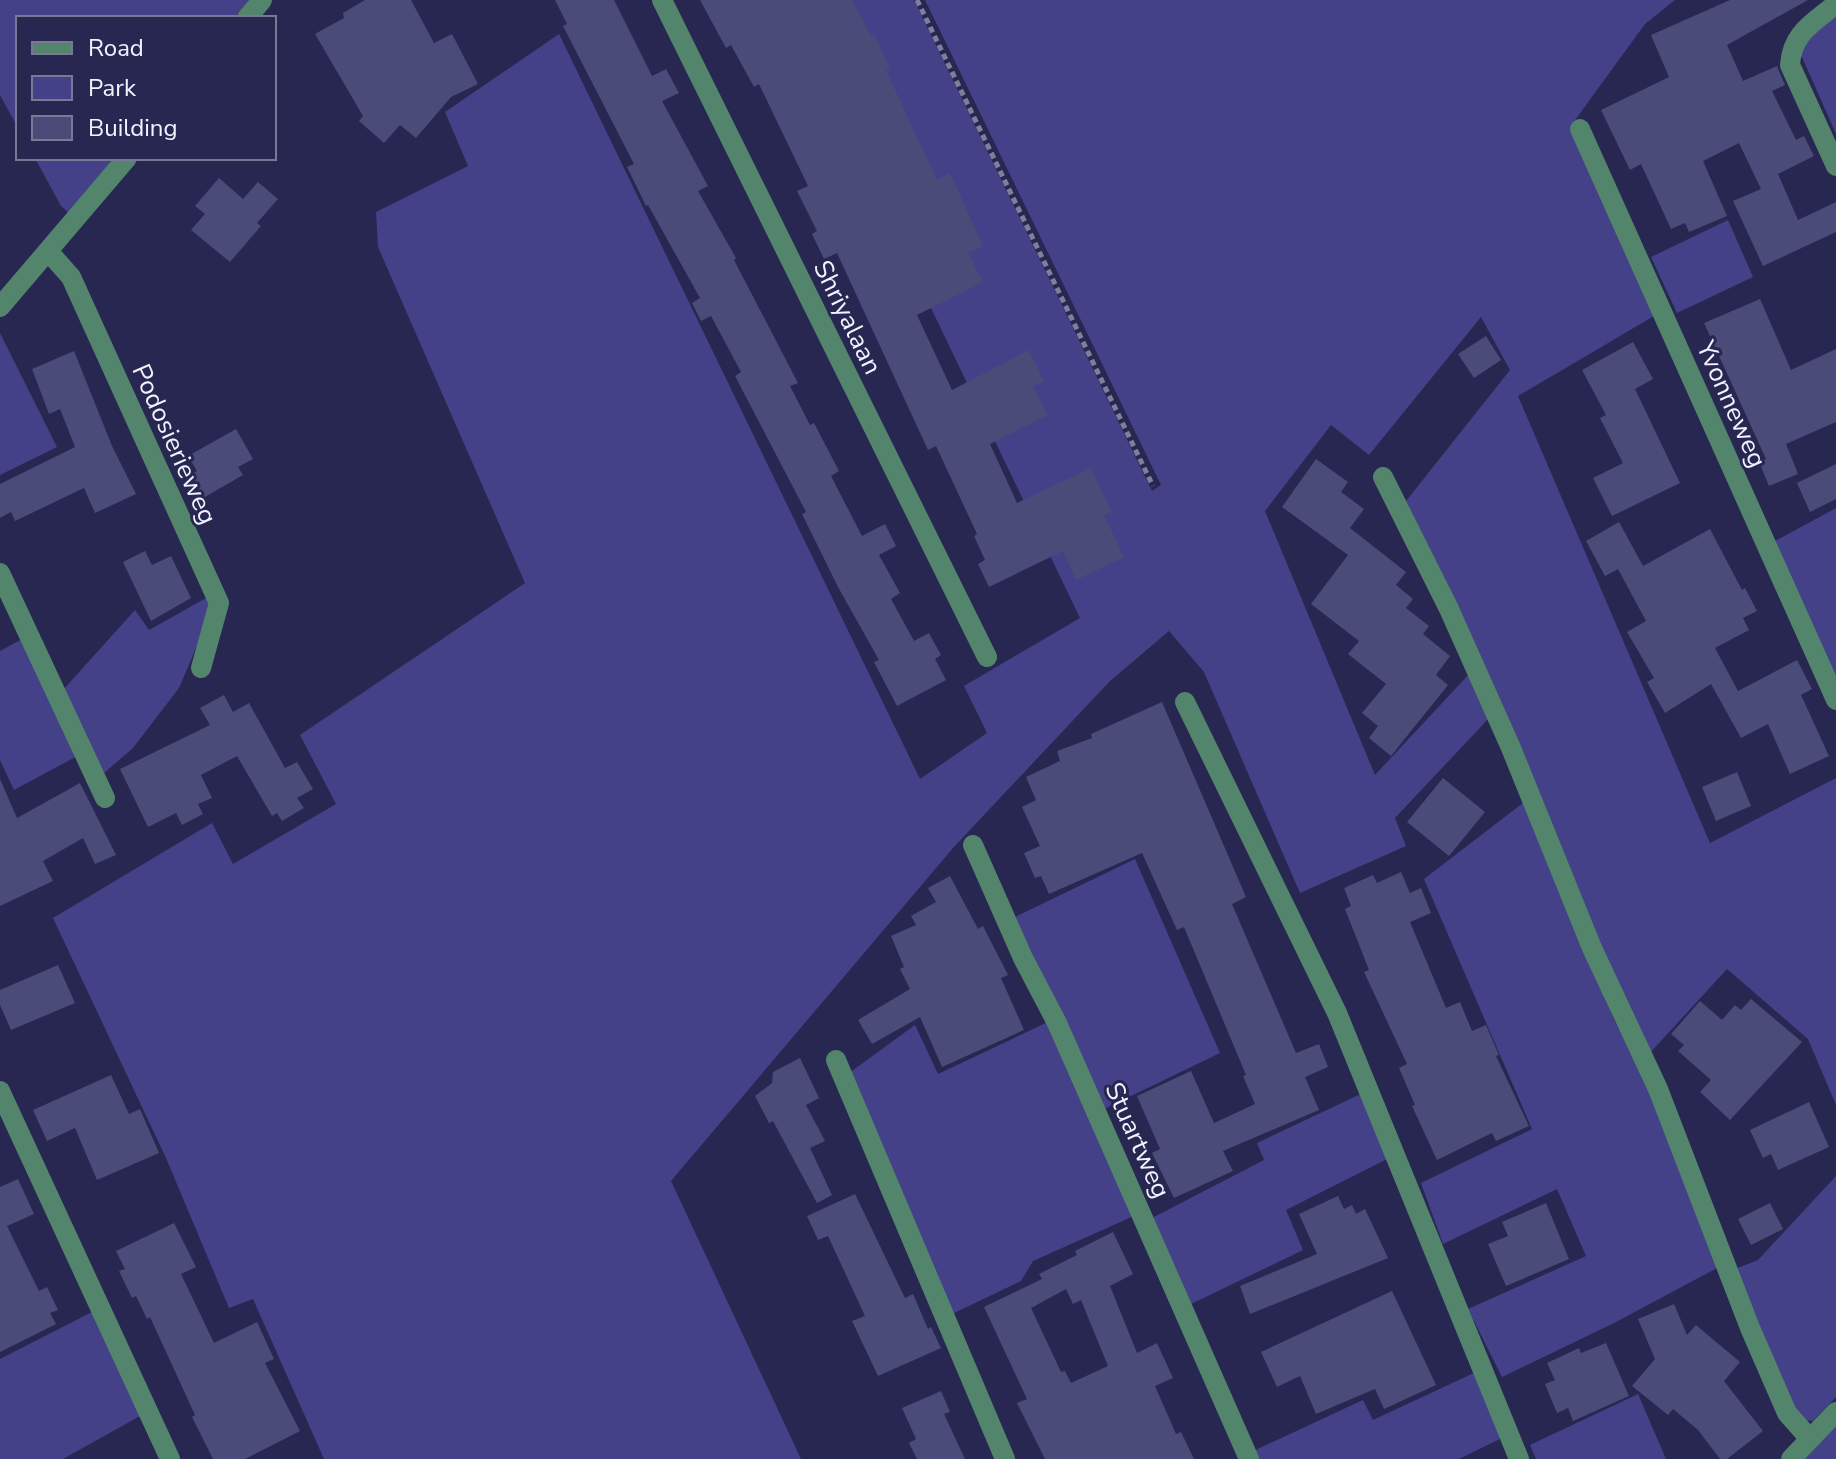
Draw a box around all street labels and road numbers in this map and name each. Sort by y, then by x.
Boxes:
street label: Shriyalaan [805,254,890,380]
street label: Yvonneweg [1688,334,1775,473]
street label: Podosierieweg [124,358,226,530]
street label: Stuartweg [1096,1077,1179,1204]

